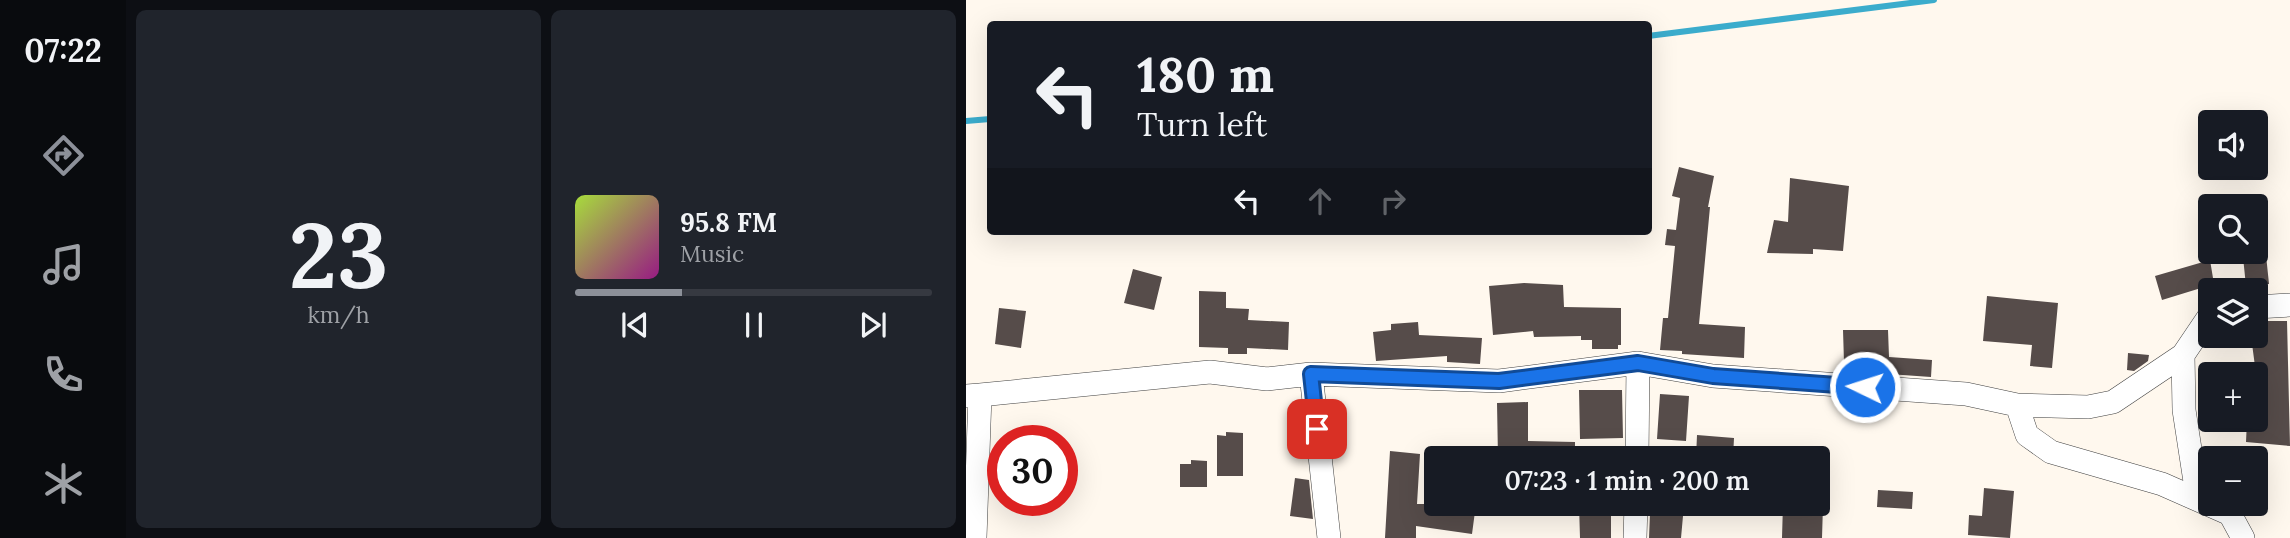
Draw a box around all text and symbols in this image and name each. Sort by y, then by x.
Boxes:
text: 07:22 [24,30,102,71]
text: 180 m [1137,43,1274,105]
icon: left [1022,49,1113,140]
text: Turn left [1137,104,1267,145]
map controls [2198,110,2268,516]
button: sound [2198,110,2268,180]
icon: directions [39,131,88,180]
icon: left [1228,182,1266,220]
icon: ahead [1301,182,1339,220]
icon: right [1374,182,1412,220]
button: search [2198,194,2268,264]
text: 23 [289,196,388,313]
text: 95.8 FM [680,206,777,239]
text: Music [680,239,744,268]
icon: music [39,240,88,289]
button: layers [2198,278,2268,348]
text: km/h [307,300,370,329]
icon: previous [616,306,654,344]
icon: pause [735,306,773,344]
icon: next [854,306,892,344]
icon: phone [39,350,88,399]
position arrow [1828,350,1902,424]
button: + [2198,362,2268,432]
pin [1287,399,1347,459]
icon: arrive [1298,410,1336,448]
speed limit sign: 30 [987,425,1078,516]
button: − [2198,446,2268,516]
icon: climate [39,459,88,508]
text: 07:23 · 1 min · 200 m [1504,464,1750,497]

